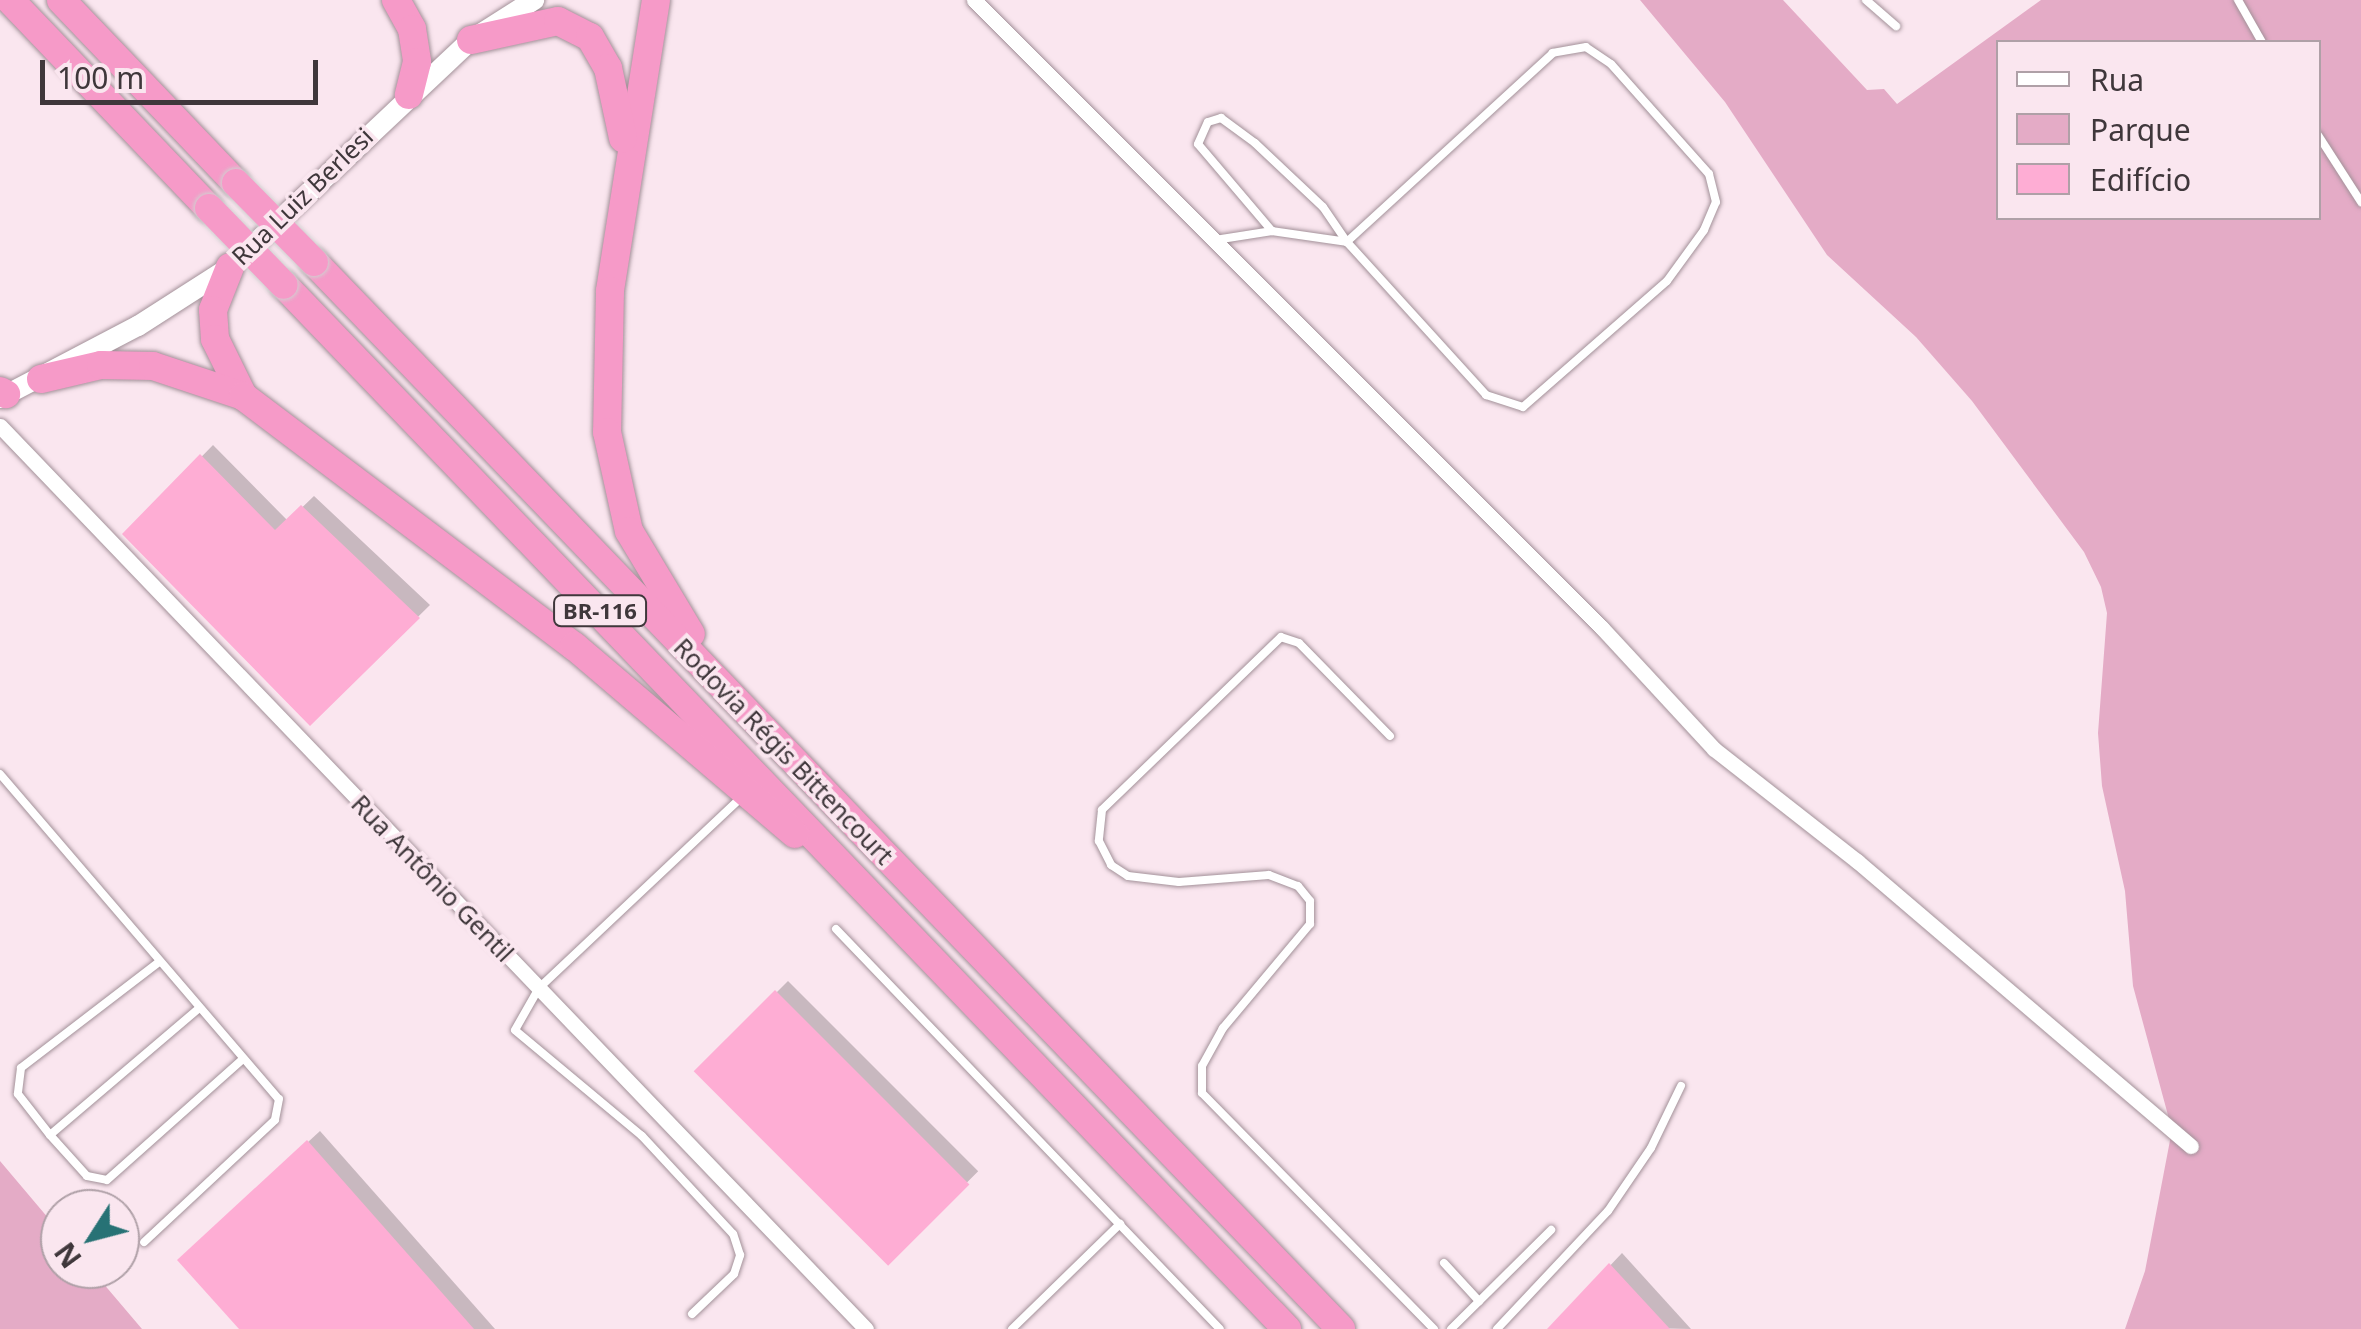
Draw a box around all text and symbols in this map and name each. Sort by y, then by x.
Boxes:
scale bar [45,40,322,102]
legend [1996,40,2321,220]
text: 100 m [57,57,144,98]
text: Rua [2090,59,2144,100]
text: Parque [2090,109,2191,150]
street label: Rua Luiz Berlesi [225,121,379,271]
text: Edifício [2090,159,2191,200]
road number: BR-116 [552,594,648,628]
street label: Rodovia Régis Bittencourt [668,632,900,870]
street label: Rua Antônio Gentil [346,788,520,968]
north arrow [40,1189,140,1289]
text: N [45,1235,89,1276]

